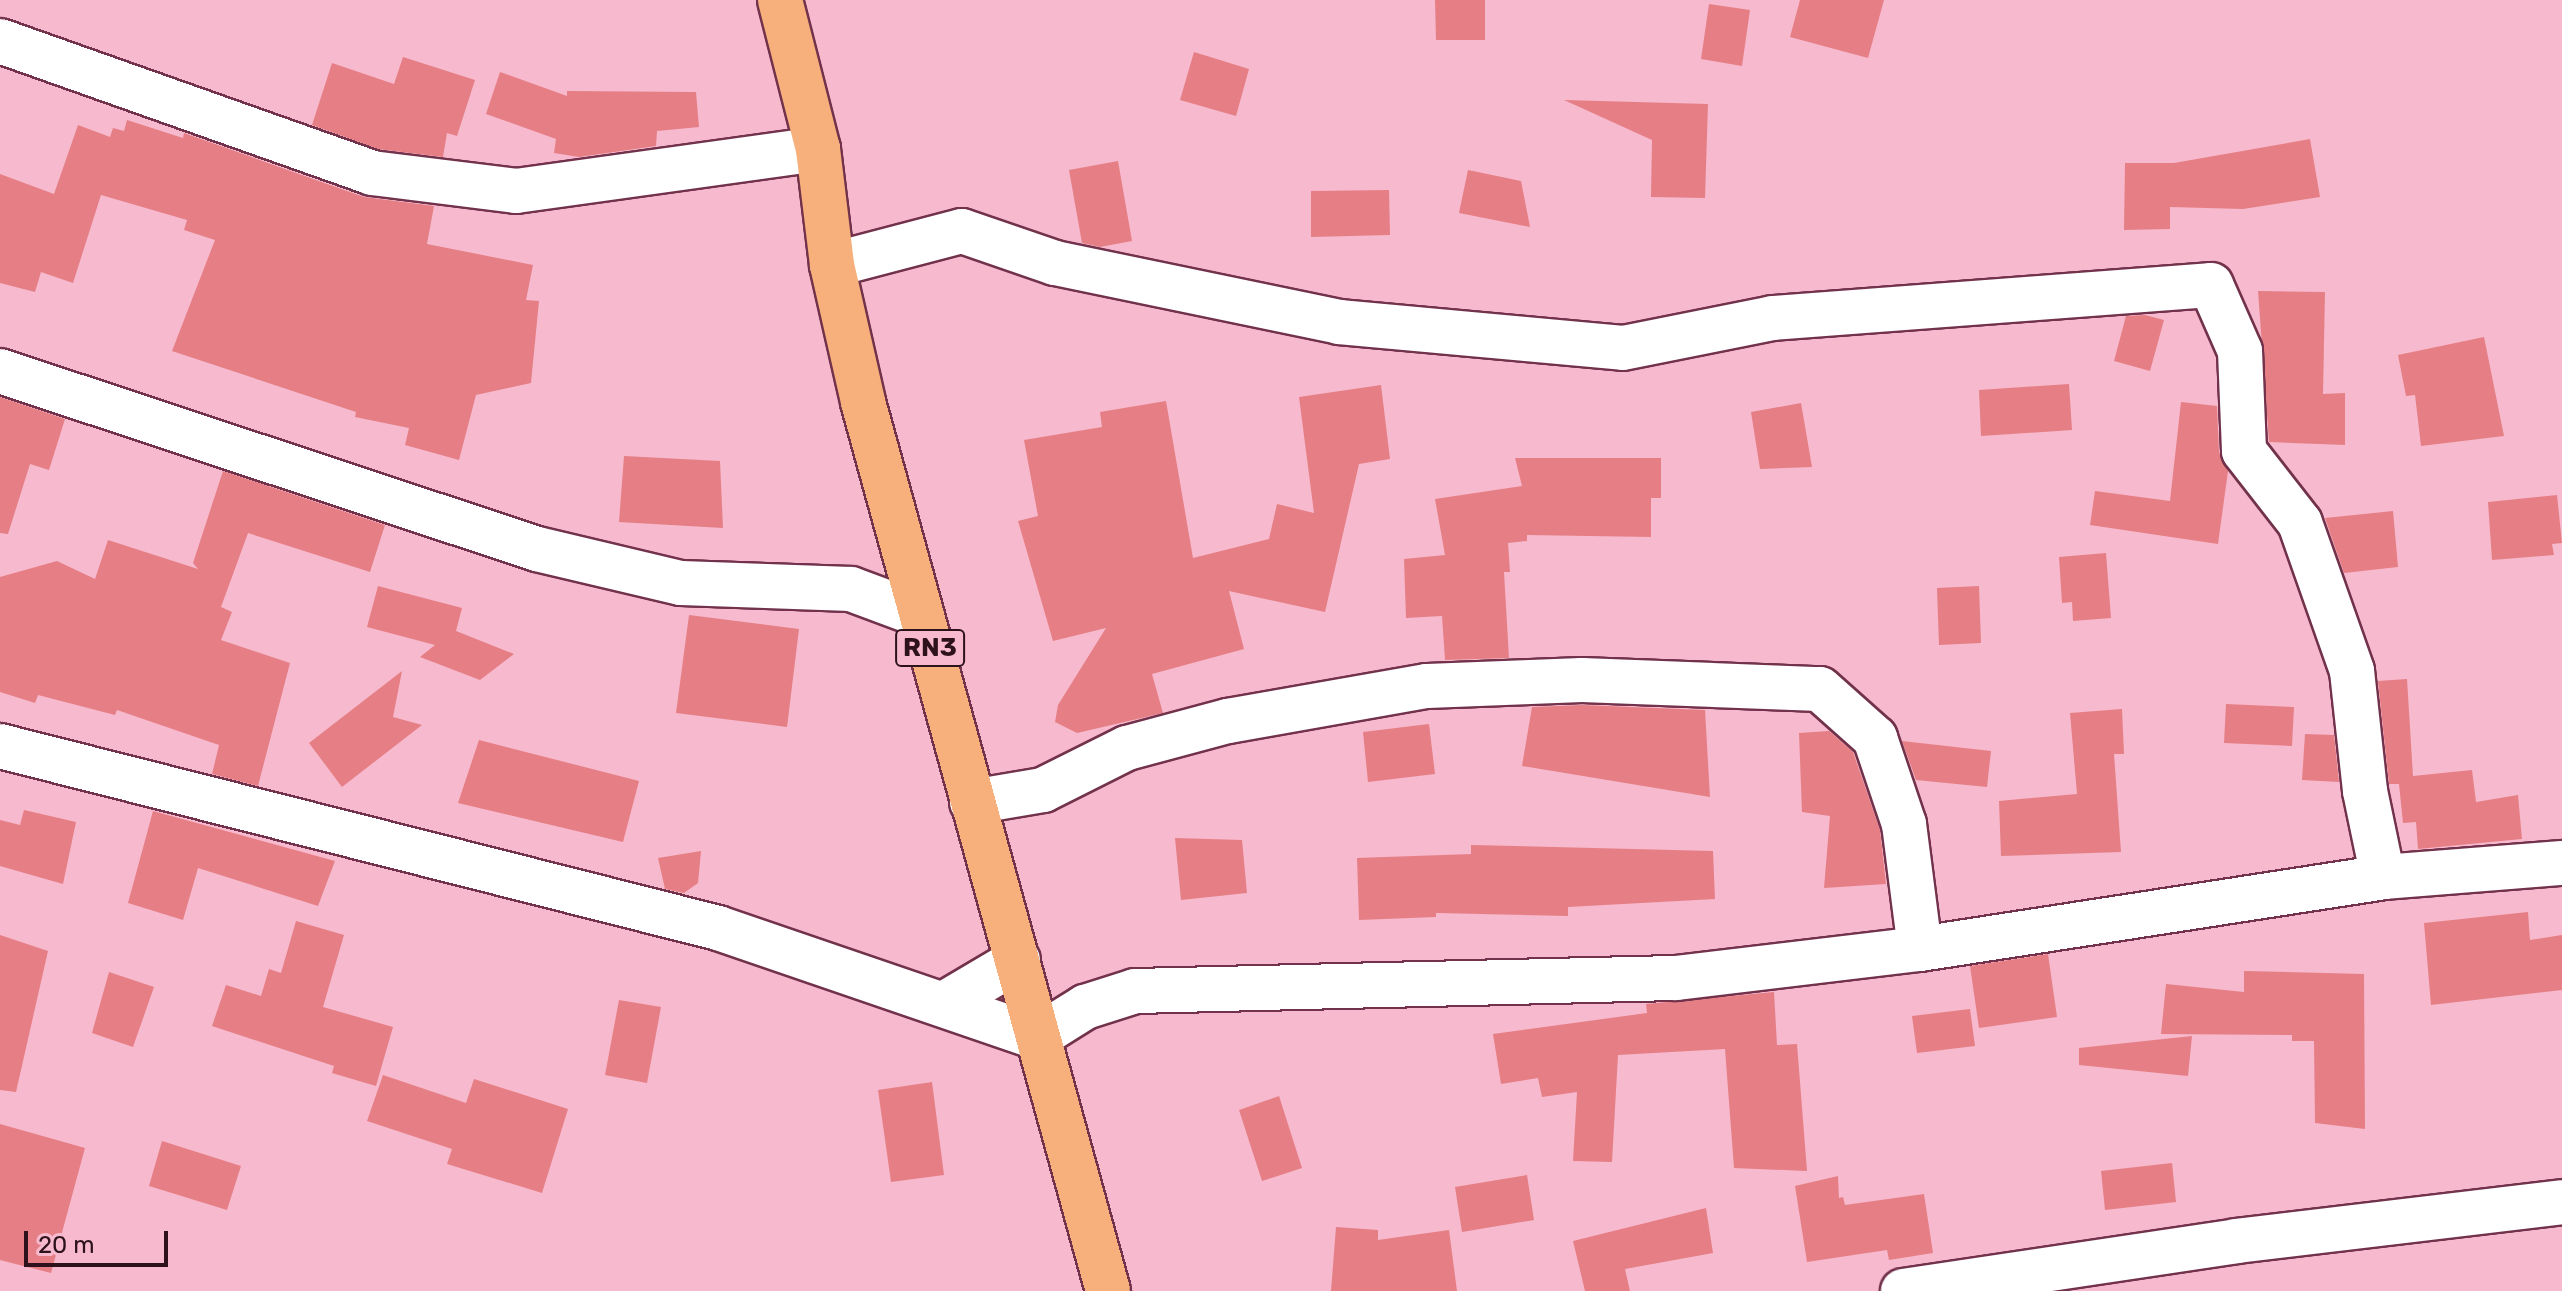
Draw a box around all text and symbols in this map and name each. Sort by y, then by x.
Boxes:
road number: RN3 [894,626,966,670]
scale bar [28,1215,172,1265]
text: 20 m [38,1231,95,1259]

